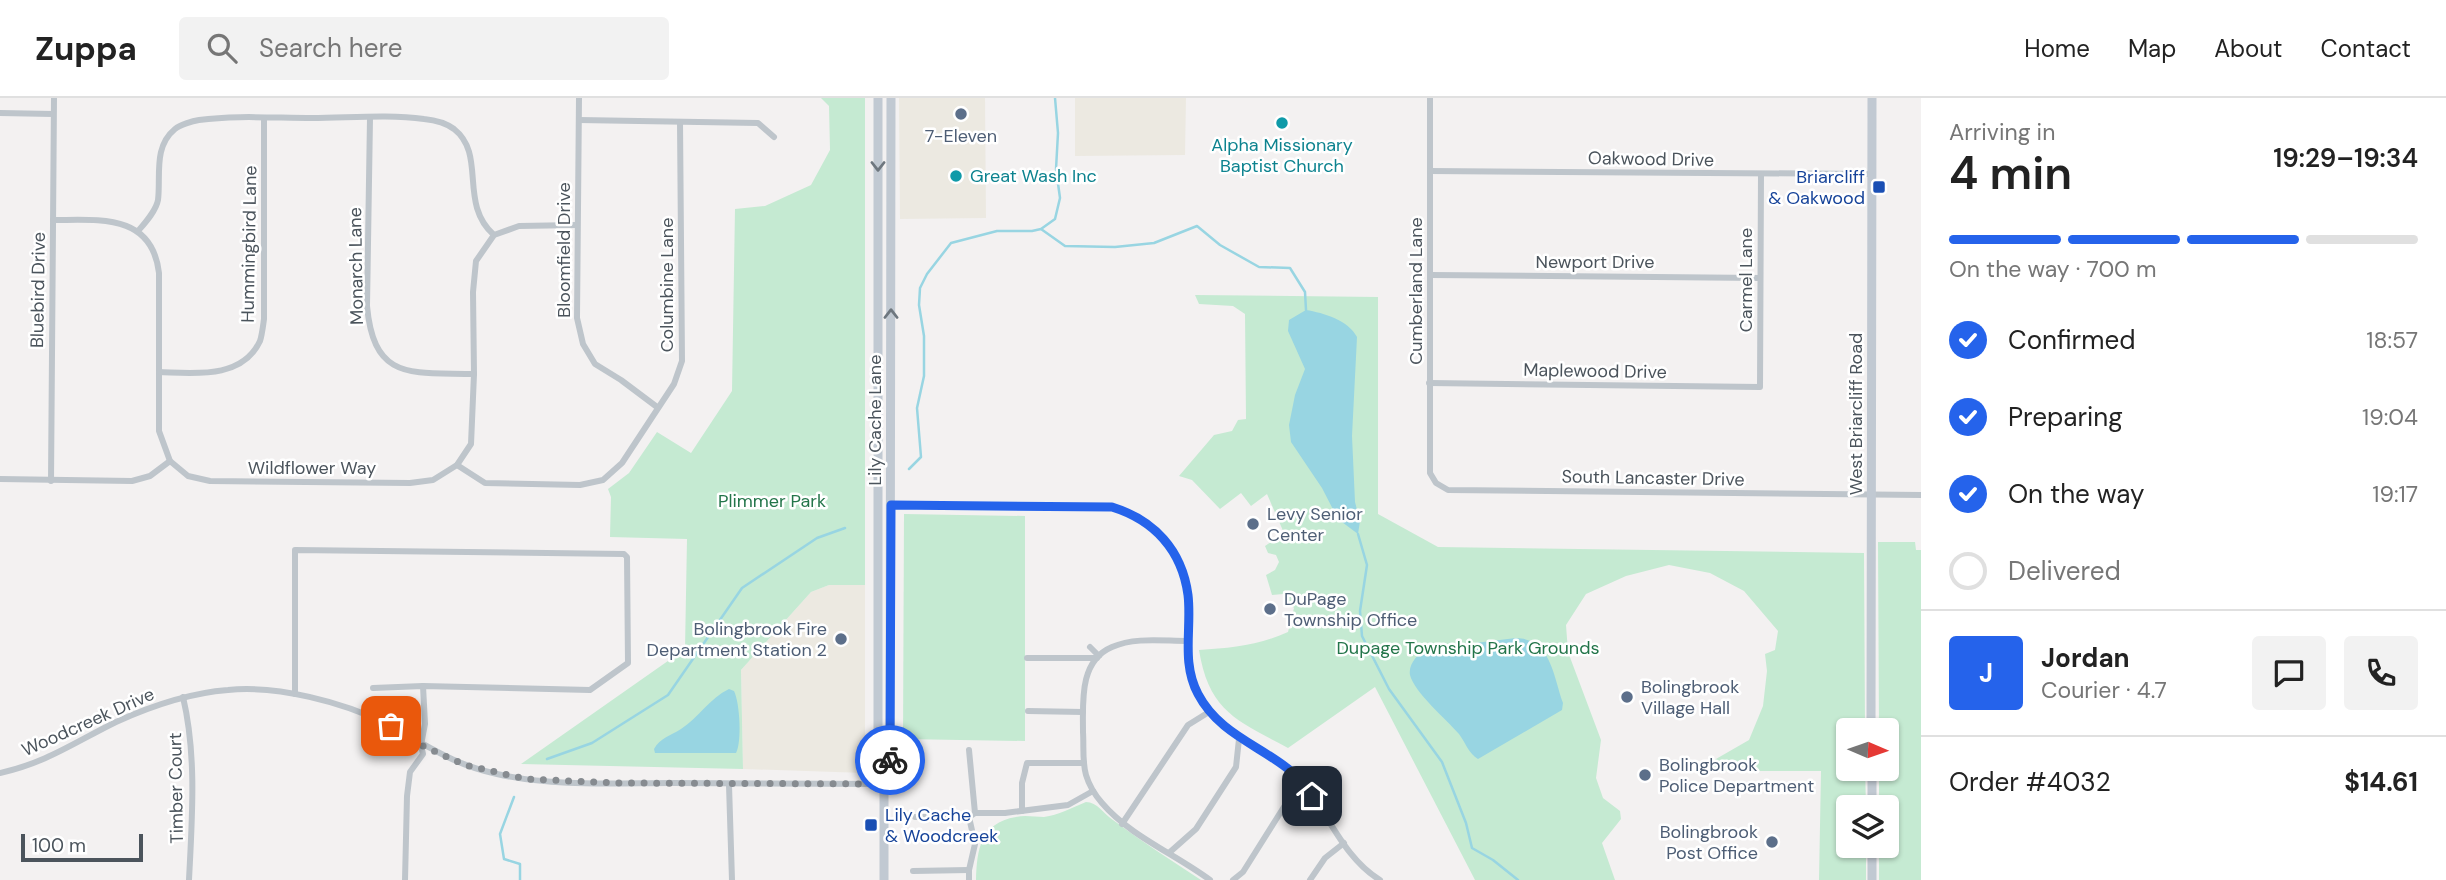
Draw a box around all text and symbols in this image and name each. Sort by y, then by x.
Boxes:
search box [179,17,669,80]
text: Zuppa [35,27,137,70]
icon: search [203,29,241,67]
text: Search here [259,31,402,65]
text: Home [2024,33,2090,64]
text: Map [2128,33,2176,64]
text: About [2214,33,2283,64]
text: Contact [2321,33,2411,64]
marker: 7-Eleven [953,106,969,122]
marker: Alpha Missionary Baptist Church [1274,115,1290,131]
text: Arriving in [1949,117,2055,147]
place label: 7-Eleven [925,124,997,148]
place label: Alpha Missionary Baptist Church [1211,133,1353,178]
text: 19:29–19:34 [2273,141,2418,175]
text: 4 min [1949,143,2072,203]
street label: Oakwood Drive [1588,146,1714,172]
one-way arrow [870,161,886,172]
place label: Great Wash Inc [970,164,1097,188]
street label: Hummingbird Lane [236,165,262,323]
place label: Briarcliff & Oakwood [1768,165,1865,210]
marker: Great Wash Inc [948,168,964,184]
marker: Briarcliff & Oakwood [1871,179,1887,195]
street label: Bloomfield Drive [552,182,576,318]
street label: Monarch Lane [343,207,369,325]
street label: Cumberland Lane [1404,217,1428,365]
street label: Columbine Lane [655,218,679,352]
street label: Carmel Lane [1734,228,1758,332]
street label: Bluebird Drive [25,232,51,348]
street label: Newport Drive [1535,250,1655,274]
text: On the way · 700 m [1949,254,2156,284]
one-way arrow [883,308,899,319]
icon: check [1949,321,1987,359]
text: Confirmed [2008,323,2135,357]
text: 18:57 [2366,325,2418,355]
street label: West Briarcliff Road [1844,333,1868,495]
street label: Lily Cache Lane [863,355,887,485]
street label: Maplewood Drive [1523,358,1667,384]
icon: check [1949,398,1987,436]
text: Preparing [2008,400,2123,434]
text: 19:04 [2362,402,2418,432]
street label: Wildflower Way [248,456,376,480]
street label: South Lancaster Drive [1561,464,1745,492]
icon: check [1949,475,1987,513]
text: On the way [2008,477,2144,511]
text: 19:17 [2372,479,2418,509]
park label: Plimmer Park [718,489,826,513]
place label: Levy Senior Center [1267,502,1363,547]
marker: Levy Senior Center [1245,516,1261,532]
text: Delivered [2008,554,2121,588]
place label: DuPage Township Office [1284,587,1417,632]
marker: DuPage Township Office [1262,601,1278,617]
place label: Bolingbrook Fire Department Station 2 [647,617,827,662]
marker: Bolingbrook Fire Department Station 2 [833,631,849,647]
park label: Dupage Township Park Grounds [1336,636,1600,660]
button: chat [2252,636,2326,710]
button: phone [2344,636,2418,710]
text: Jordan [2041,641,2130,675]
text: J [1979,656,1993,690]
place label: Bolingbrook Village Hall [1641,675,1739,720]
text: Courier · 4.7 [2041,675,2167,705]
street label: Woodcreek Drive [18,682,158,762]
marker: Bolingbrook Village Hall [1619,689,1635,705]
pin [361,696,421,756]
icon: bag [372,707,410,745]
north arrow [1836,718,1899,780]
map controls [1836,718,1899,858]
courier [855,725,925,795]
street label: Timber Court [163,732,189,844]
icon: bike [871,741,909,779]
place label: Bolingbrook Police Department [1659,753,1814,798]
text: Order #4032 [1949,765,2111,799]
text: $14.61 [2344,765,2418,799]
pin [1282,766,1342,826]
marker: Bolingbrook Police Department [1637,767,1653,783]
icon: home [1293,777,1331,815]
button: layers [1836,795,1899,858]
place label: Lily Cache & Woodcreek [885,803,998,848]
marker: Lily Cache & Woodcreek [863,817,879,833]
place label: Bolingbrook Post Office [1660,820,1758,865]
scale bar [21,831,144,863]
text: 100 m [32,833,86,858]
marker: Bolingbrook Post Office [1764,834,1780,850]

